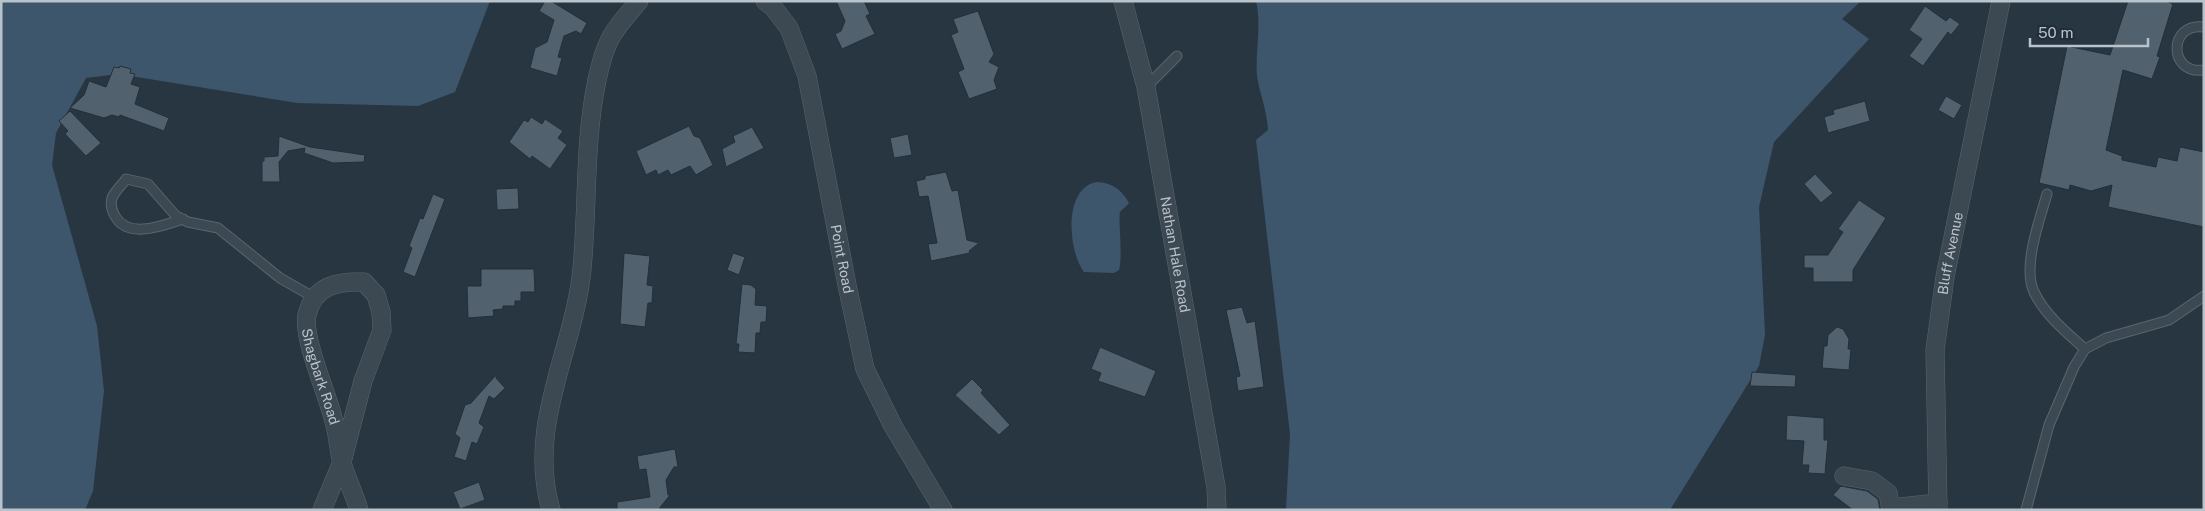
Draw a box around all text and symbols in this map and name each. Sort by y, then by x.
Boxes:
scale bar [2030,15,2148,47]
text: 50 m [2038,24,2073,41]
street label: Nathan Hale Road [1157,195,1193,314]
street label: Bluff Avenue [1935,210,1966,296]
street label: Point Road [828,223,857,295]
street label: Shagbark Road [299,327,343,427]

